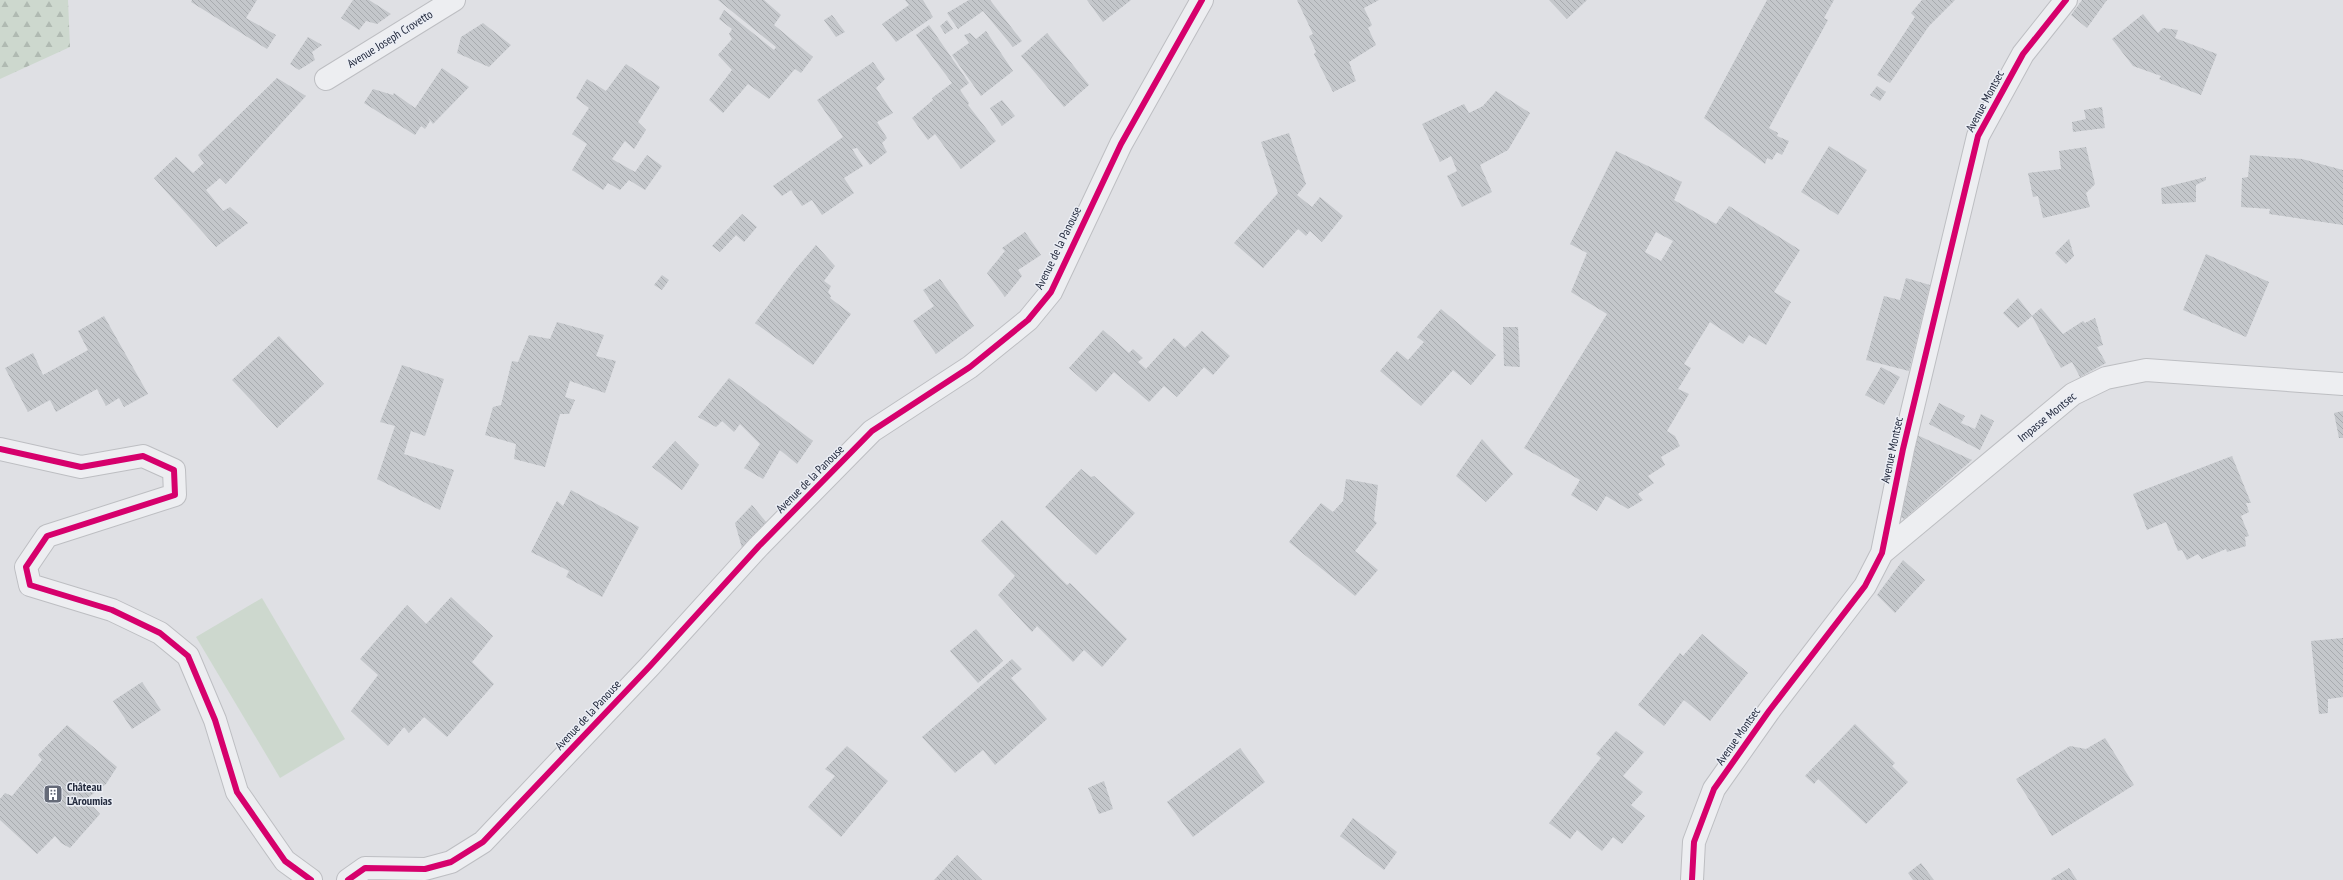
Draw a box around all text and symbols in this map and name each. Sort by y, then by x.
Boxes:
street label: Avenue Joseph Crovetto [344,6,435,71]
street label: Avenue Montsec [1962,67,2007,134]
street label: Avenue de la Panouse [1031,204,1084,292]
street label: Impasse Montsec [2014,388,2079,445]
street label: Avenue Montsec [1877,415,1906,484]
street label: Avenue de la Panouse [772,441,847,516]
street label: Avenue de la Panouse [551,676,624,753]
street label: Avenue Montsec [1712,703,1764,768]
place label: Château L'Aroumias [67,779,112,808]
building icon: Château L'Aroumias [42,783,64,805]

